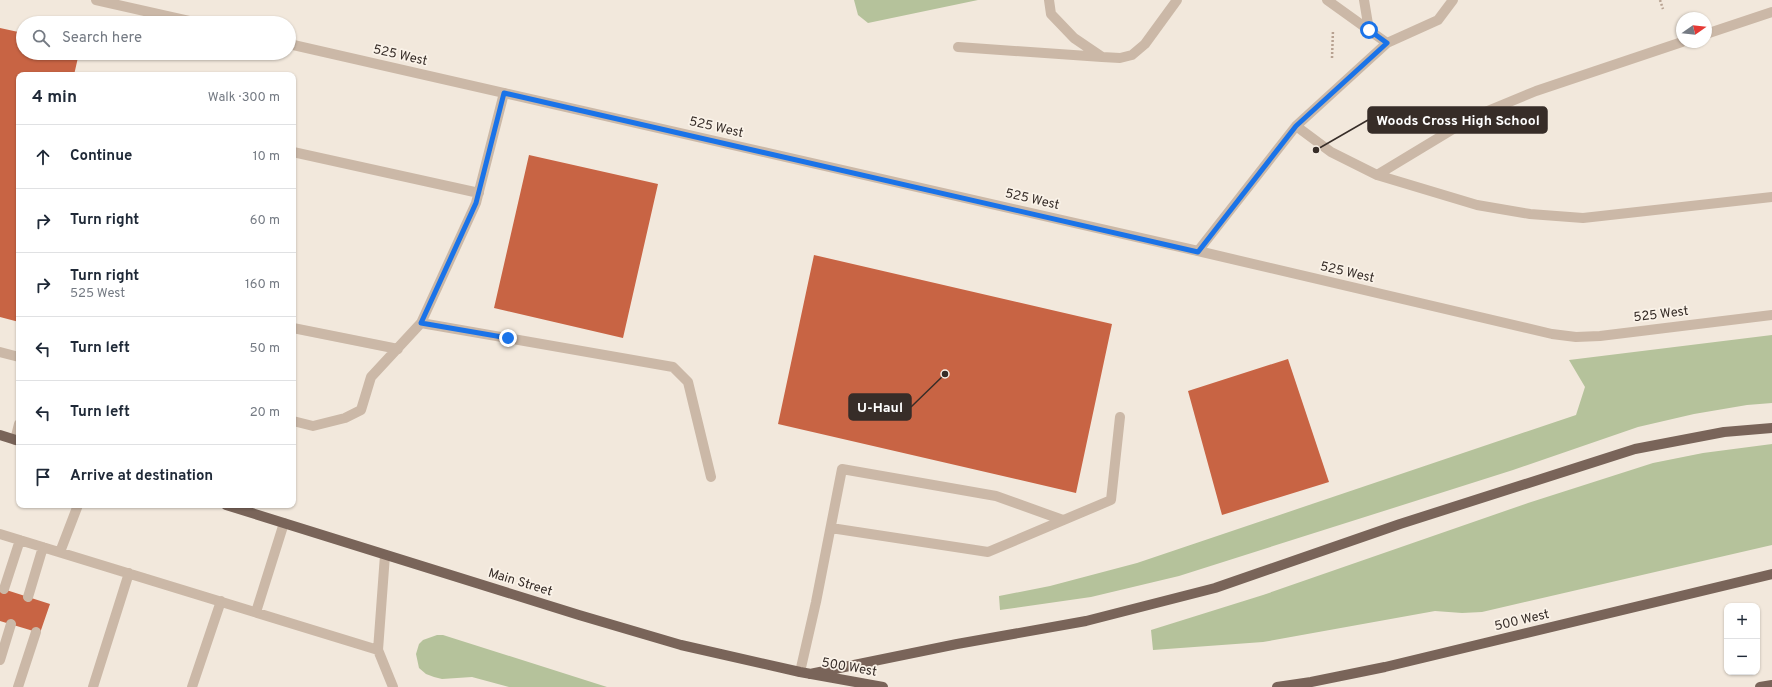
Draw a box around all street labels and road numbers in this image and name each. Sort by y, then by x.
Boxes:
street label: 525 West [371,42,429,70]
street label: 525 West [687,114,745,142]
street label: 525 West [1003,186,1061,214]
street label: 525 West [1318,259,1376,287]
street label: 525 West [1633,304,1689,326]
street label: Main Street [486,566,554,600]
street label: 500 West [1493,607,1551,635]
street label: 500 West [820,655,878,681]

